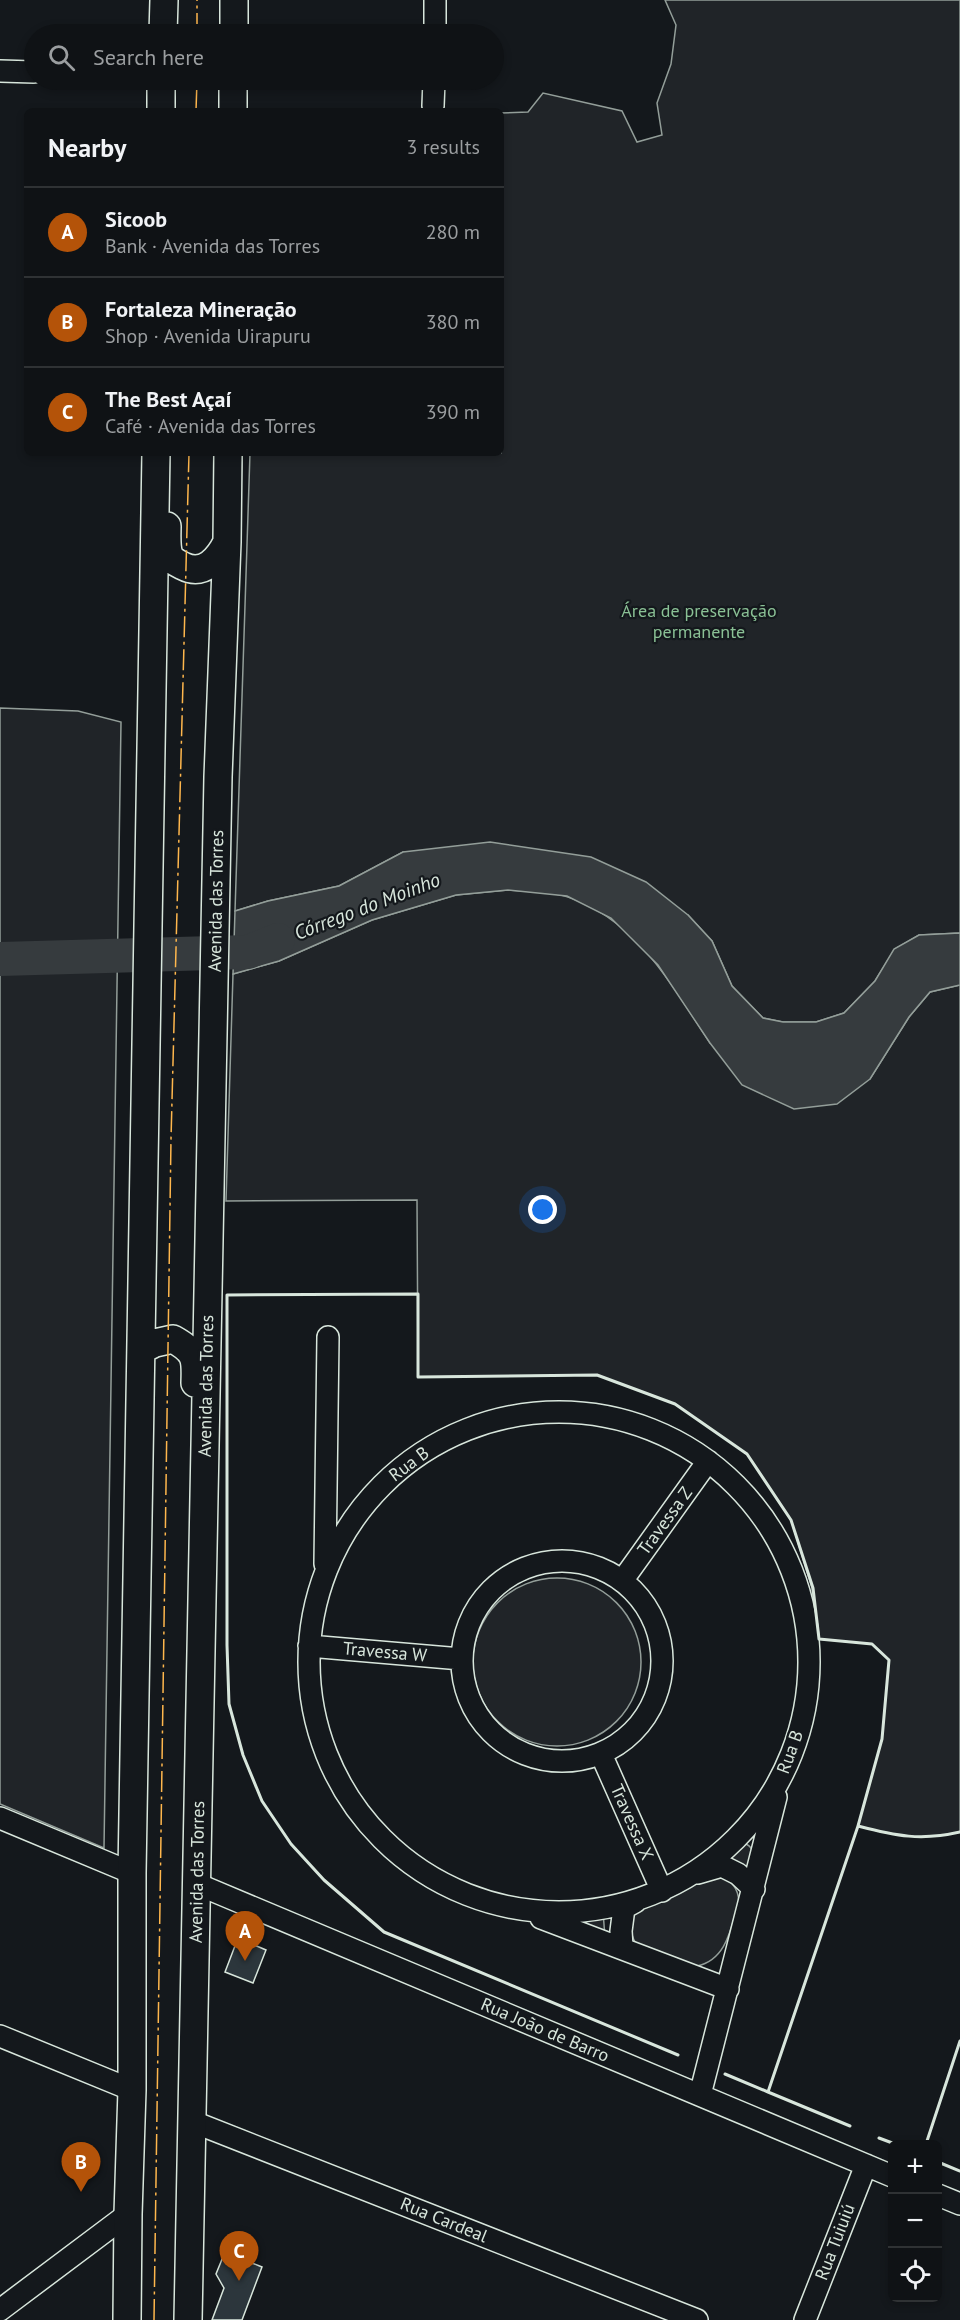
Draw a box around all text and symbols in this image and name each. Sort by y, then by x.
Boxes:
search box [24,24,504,90]
icon: search [45,41,78,74]
text: Search here [93,43,204,71]
text: Nearby [48,131,126,164]
text: 3 results [407,134,480,160]
text: Sicoob [105,205,167,233]
text: A [61,219,74,245]
text: 280 m [426,219,480,245]
text: Bank · Avenida das Torres [105,233,320,259]
text: Fortaleza Mineração [105,295,297,323]
text: B [62,309,73,335]
text: 380 m [426,309,480,335]
text: Shop · Avenida Uirapuru [105,323,311,349]
text: The Best Açaí [105,385,231,413]
text: C [62,399,73,425]
text: 390 m [426,399,480,425]
text: Café · Avenida das Torres [105,413,316,439]
park label: Área de preservação permanente [621,599,777,643]
street label: Avenida das Torres [203,830,228,972]
water label: Córrego do Moinho [290,866,444,946]
your location [528,1195,557,1224]
street label: Avenida das Torres [193,1315,218,1457]
street label: Rua B [384,1441,433,1486]
street label: Travessa Z [632,1482,697,1559]
street label: Travessa W [342,1636,428,1667]
street label: Rua B [771,1727,808,1777]
street label: Travessa X [606,1780,659,1863]
street label: Avenida das Torres [184,1801,209,1943]
pin: A [226,1912,264,1961]
street label: Rua João de Barro [478,1992,613,2067]
map controls [888,2140,942,2302]
button: + [888,2140,942,2194]
pin: B [62,2142,100,2192]
street label: Rua Cardeal [397,2192,492,2248]
button: − [888,2194,942,2248]
street label: Rua Tuiuiú [809,2200,860,2283]
pin: C [220,2232,258,2281]
button: locate [888,2248,942,2302]

